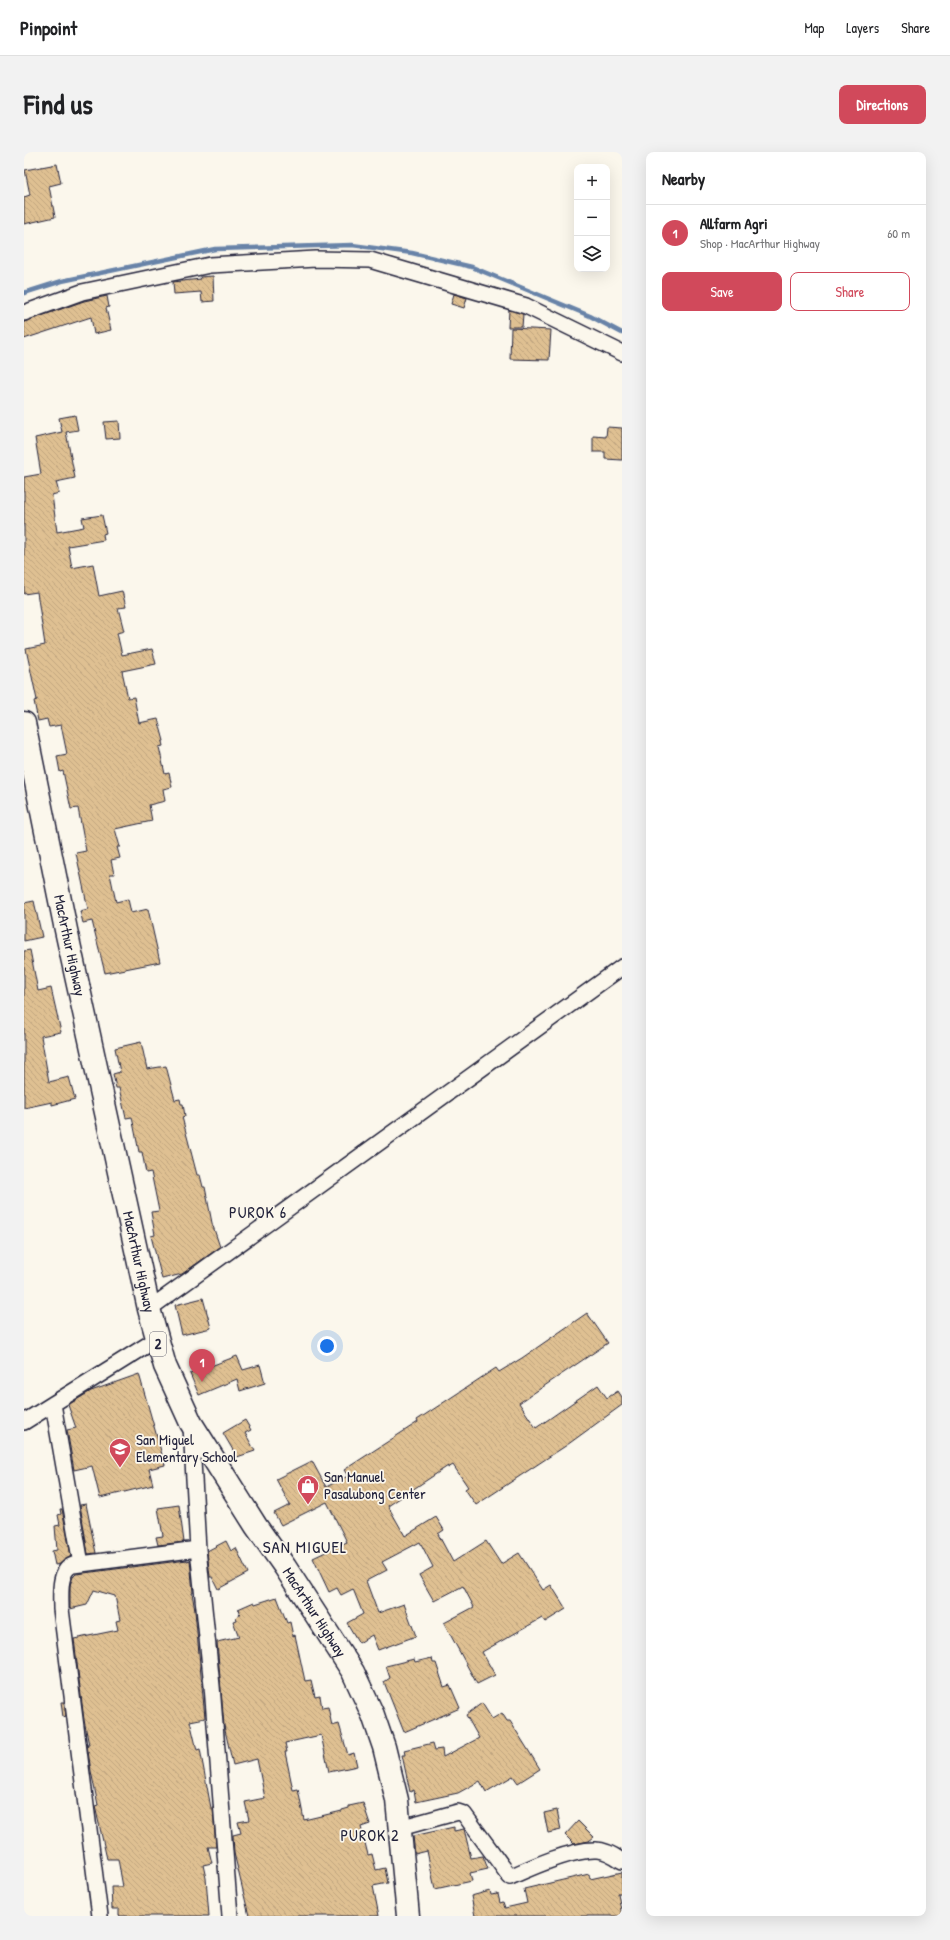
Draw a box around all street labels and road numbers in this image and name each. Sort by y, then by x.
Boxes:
street label: MacArthur Highway [49,893,91,998]
street label: MacArthur Highway [118,1209,160,1315]
road number: 2 [150,1332,166,1356]
street label: MacArthur Highway [278,1563,352,1661]

